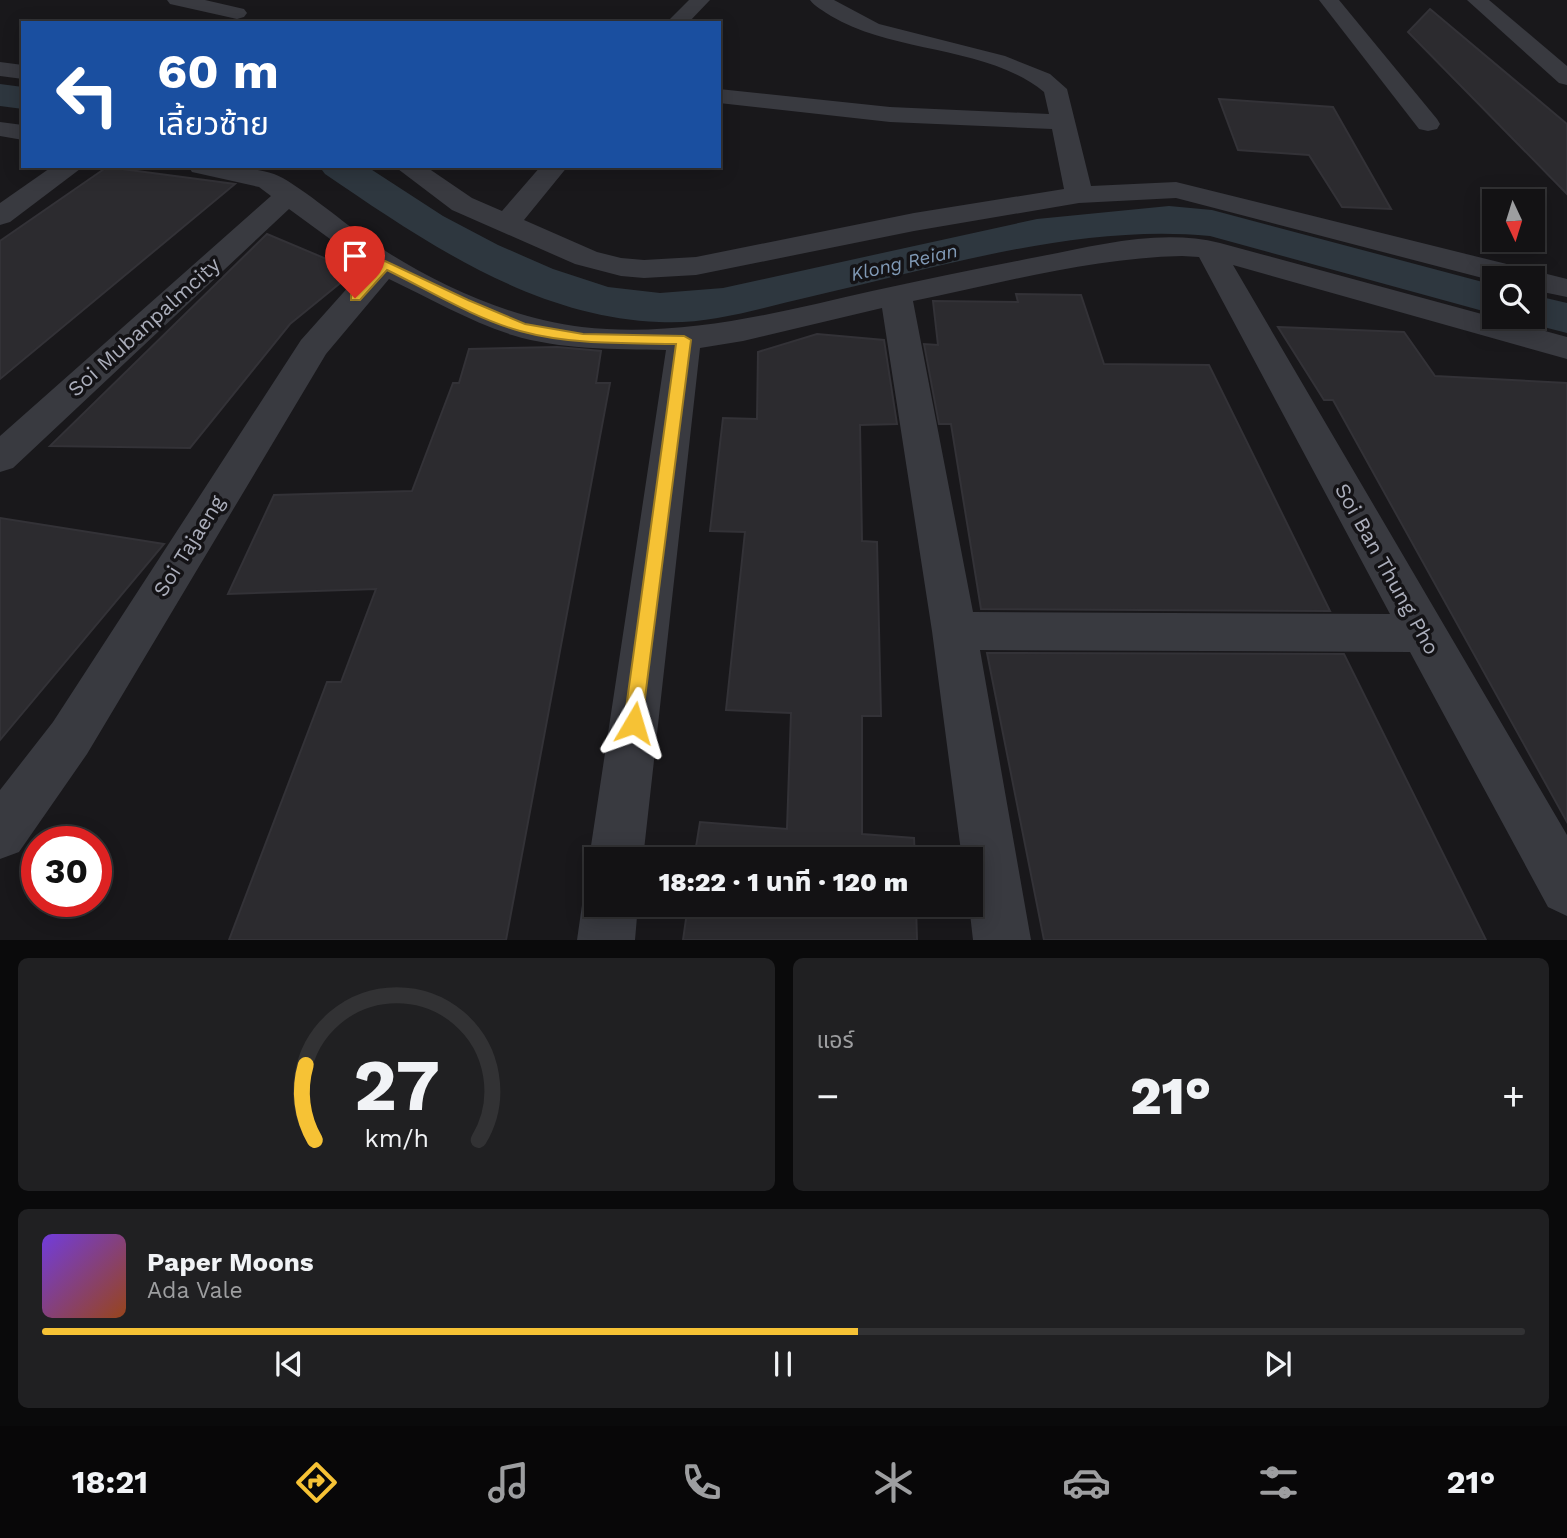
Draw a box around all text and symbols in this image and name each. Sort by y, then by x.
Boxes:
text: 60 m [157,42,279,100]
icon: left [42,49,133,140]
text: เลี้ยวซ้าย [157,105,269,143]
north arrow [1482,189,1545,252]
map controls [1482,189,1545,329]
pin [325,226,385,298]
icon: arrive [336,237,374,275]
water label: Klong Reian [848,239,960,286]
street label: Soi Mubanpalmcity [62,252,225,402]
button: search [1482,266,1545,329]
street label: Soi Ban Thung Pho [1330,479,1445,659]
street label: Soi Tajaeng [148,490,230,601]
position arrow [597,686,671,760]
speed limit sign: 30 [21,826,112,917]
text: 18:22 · 1 นาที · 120 m [659,867,908,897]
text: แอร์ [817,1027,854,1054]
text: 27 [353,1043,439,1129]
text: 21° [1130,1066,1211,1127]
text: − [817,1074,839,1118]
text: + [1502,1074,1525,1118]
text: km/h [364,1124,428,1153]
text: Paper Moons [147,1247,314,1277]
text: Ada Vale [147,1277,243,1304]
icon: previous [270,1345,308,1383]
icon: pause [764,1345,802,1383]
icon: next [1259,1345,1297,1383]
icon: directions [292,1458,341,1507]
icon: music [484,1458,533,1507]
icon: phone [677,1458,726,1507]
icon: climate [869,1458,918,1507]
icon: car [1062,1458,1111,1507]
icon: filters [1254,1458,1303,1507]
text: 18:21 [72,1463,148,1501]
text: 21° [1447,1463,1495,1501]

